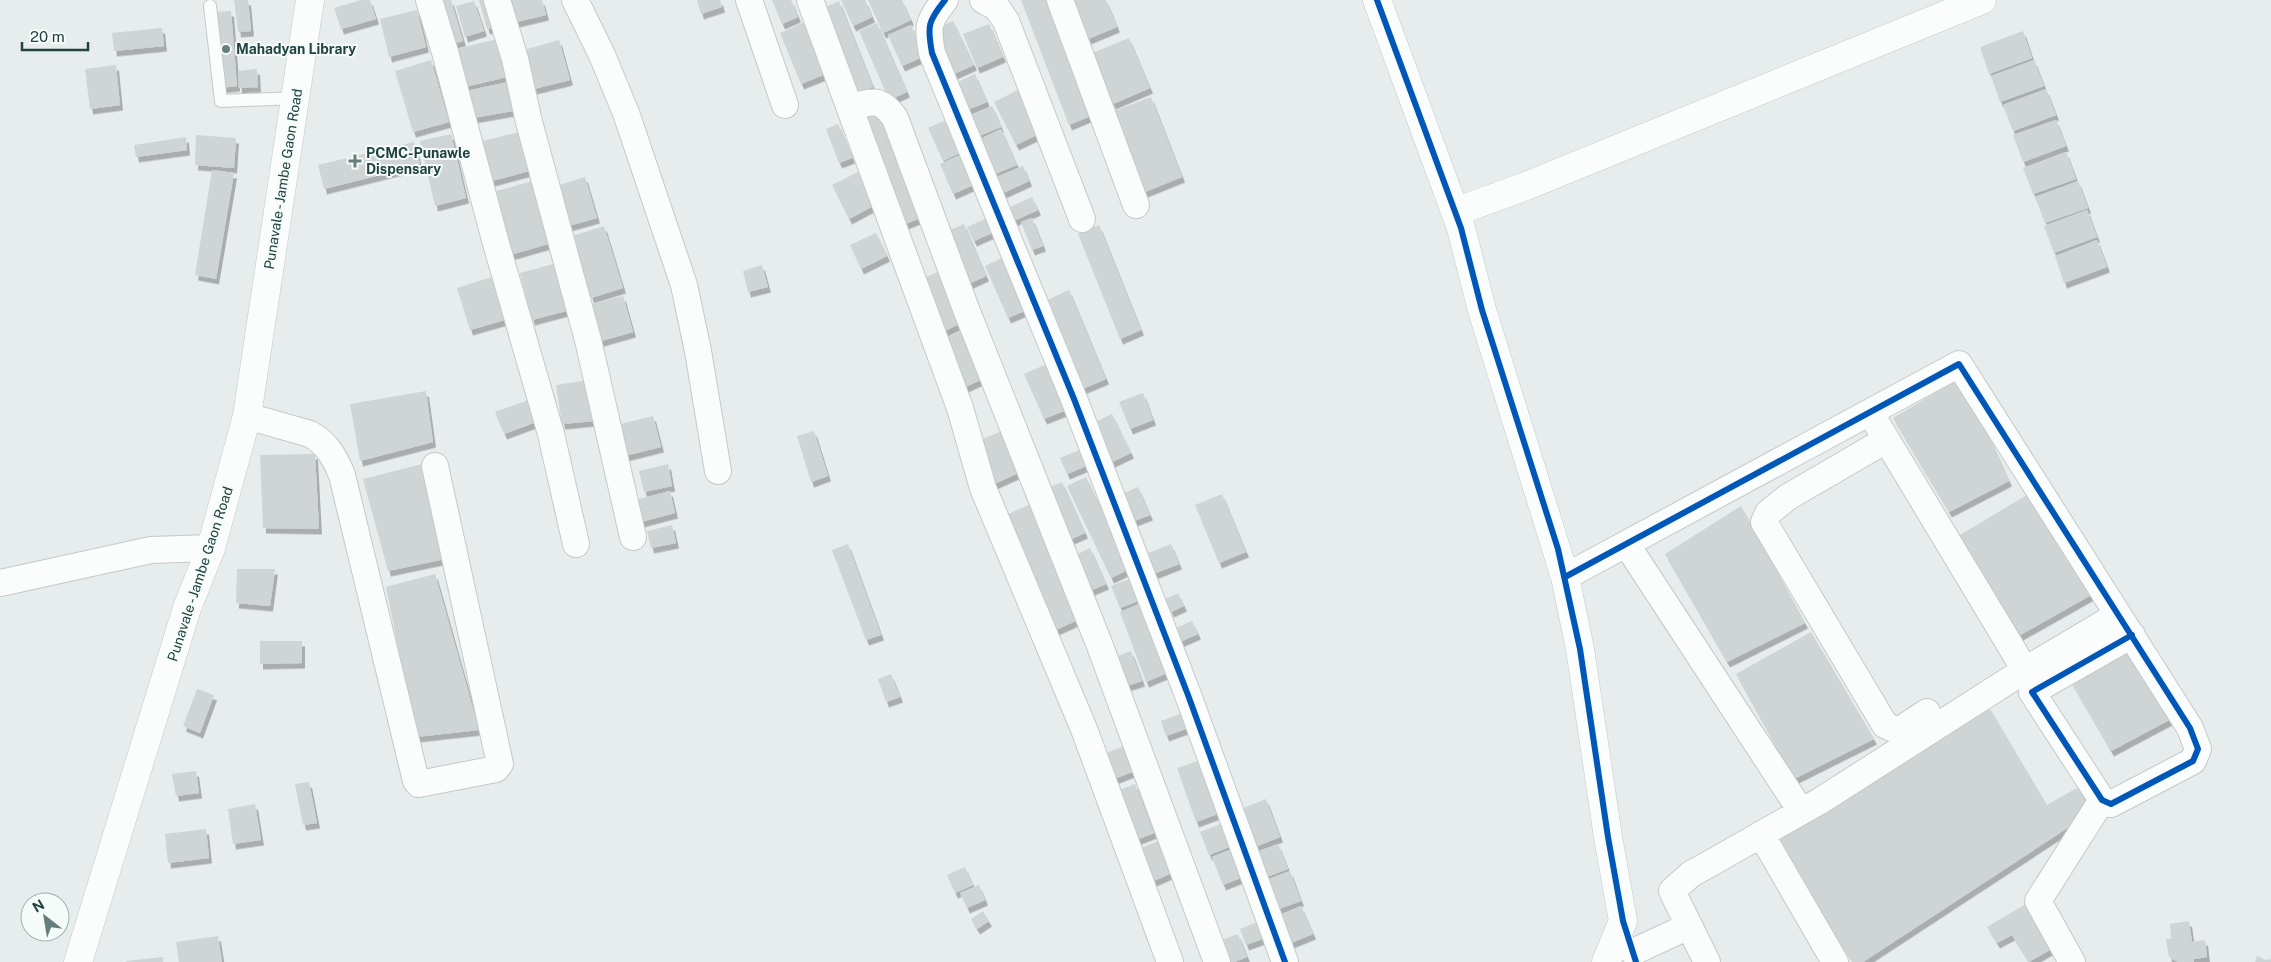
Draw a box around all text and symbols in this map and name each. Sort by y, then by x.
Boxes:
scale bar [22,20,89,52]
text: 20 m [30,28,65,45]
place label: Mahadyan Library [236,41,356,57]
marker: Mahadyan Library [220,43,232,55]
street label: Punavale - Jambe Gaon Road [261,88,305,270]
place label: PCMC-Punawle Dispensary [366,145,470,177]
marker: PCMC-Punawle Dispensary [348,154,362,168]
street label: Punavale - Jambe Gaon Road [164,485,236,663]
north arrow [20,892,70,942]
text: N [29,896,47,916]

